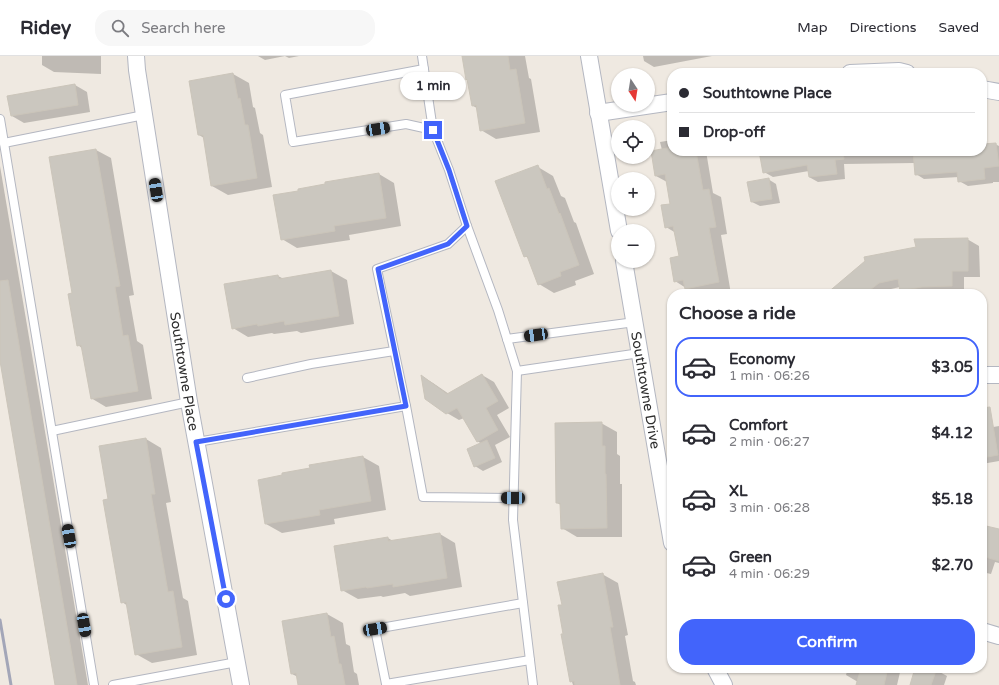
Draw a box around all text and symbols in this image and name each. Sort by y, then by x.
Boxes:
search box [95,10,375,46]
text: Ridey [20,17,71,39]
icon: search [109,17,131,39]
text: Search here [141,19,225,37]
text: Map [797,19,828,36]
text: Directions [850,19,917,36]
text: Saved [939,19,979,36]
north arrow [611,68,655,112]
map controls [611,68,655,268]
callout: 1 min [400,72,466,100]
text: 1 min [416,78,450,94]
text: Southtowne Place [703,84,832,102]
button: locate [611,120,655,164]
car [365,121,391,137]
route end [424,121,442,139]
text: Drop-off [703,123,765,141]
button: + [611,172,655,216]
car [148,177,164,203]
button: − [611,224,655,268]
text: Choose a ride [679,302,796,324]
street label: Southtowne Place [166,311,203,432]
car [523,327,549,343]
street label: Southtowne Drive [628,330,664,450]
icon: car [681,349,717,385]
text: Economy [729,350,795,368]
text: $3.05 [932,358,973,376]
text: 1 min · 06:26 [729,368,810,384]
icon: car [681,415,717,451]
text: Comfort [729,416,788,434]
text: $4.12 [932,424,973,442]
text: 2 min · 06:27 [729,434,810,450]
icon: car [681,481,717,517]
text: XL [729,482,748,500]
text: $5.18 [932,490,973,508]
car [501,492,525,504]
text: 3 min · 06:28 [729,500,810,516]
car [61,523,77,549]
icon: car [681,547,717,583]
text: Green [729,548,772,566]
text: $2.70 [932,556,973,574]
text: 4 min · 06:29 [729,566,810,582]
route start [217,590,235,608]
car [76,612,92,638]
button: Confirm [679,619,975,665]
car [362,621,388,637]

